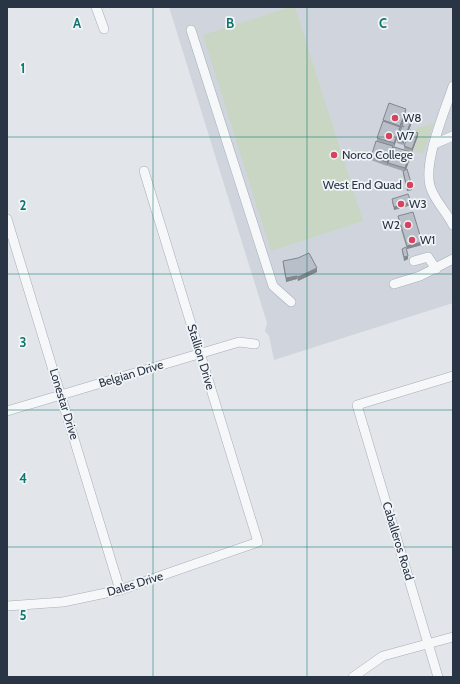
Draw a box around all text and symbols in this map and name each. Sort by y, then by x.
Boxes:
text: A [73,15,82,31]
text: B [226,15,234,31]
text: C [379,15,387,31]
text: 1 [21,60,25,76]
place label: W8 [403,110,422,125]
marker: W8 [390,113,400,123]
place label: W7 [397,128,414,143]
marker: W7 [384,131,394,141]
place label: Norco College [342,147,413,162]
marker: Norco College [329,150,339,160]
place label: West End Quad [323,177,402,192]
marker: West End Quad [405,180,415,190]
place label: W3 [409,196,427,211]
text: 2 [20,197,27,213]
marker: W3 [396,199,406,209]
place label: W2 [382,217,400,232]
marker: W2 [403,220,413,230]
place label: W1 [420,232,435,247]
marker: W1 [407,235,417,245]
street label: Stallion Drive [184,322,219,391]
text: 3 [19,334,27,350]
street label: Belgian Drive [97,357,165,390]
street label: Lonestar Drive [47,367,82,441]
text: 4 [19,470,27,486]
street label: Caballeros Road [379,500,418,582]
street label: Dales Drive [105,568,165,599]
text: 5 [20,607,27,623]

